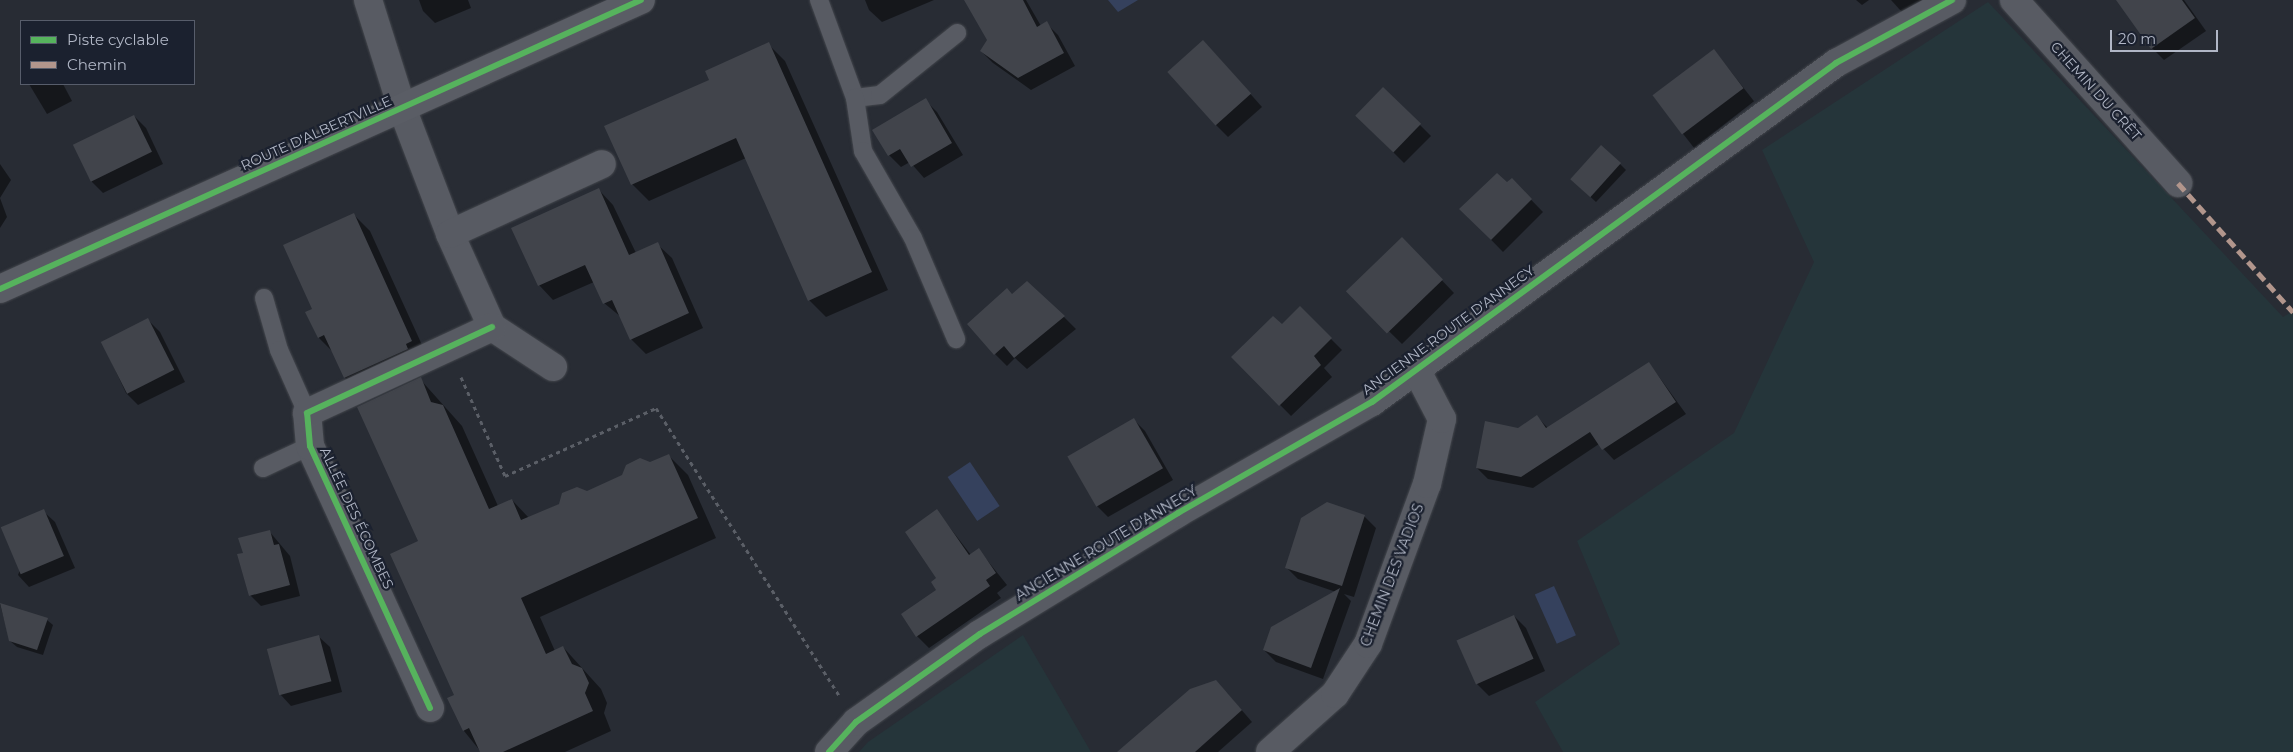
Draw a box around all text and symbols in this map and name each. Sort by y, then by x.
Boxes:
legend [20,20,195,85]
scale bar [2113,20,2220,52]
text: 20 m [2118,29,2156,48]
text: Piste cyclable [67,30,169,49]
street label: CHEMIN DU CRÊT [2047,38,2145,144]
text: Chemin [67,55,127,74]
street label: ROUTE D'ALBERTVILLE [238,92,394,174]
street label: ANCIENNE ROUTE D'ANNECY [1359,262,1537,398]
street label: ALLÉE DES ÉCOMBES [317,444,397,592]
street label: ANCIENNE ROUTE D'ANNECY [1012,482,1200,604]
street label: CHEMIN DES VADIOS [1357,501,1427,649]

